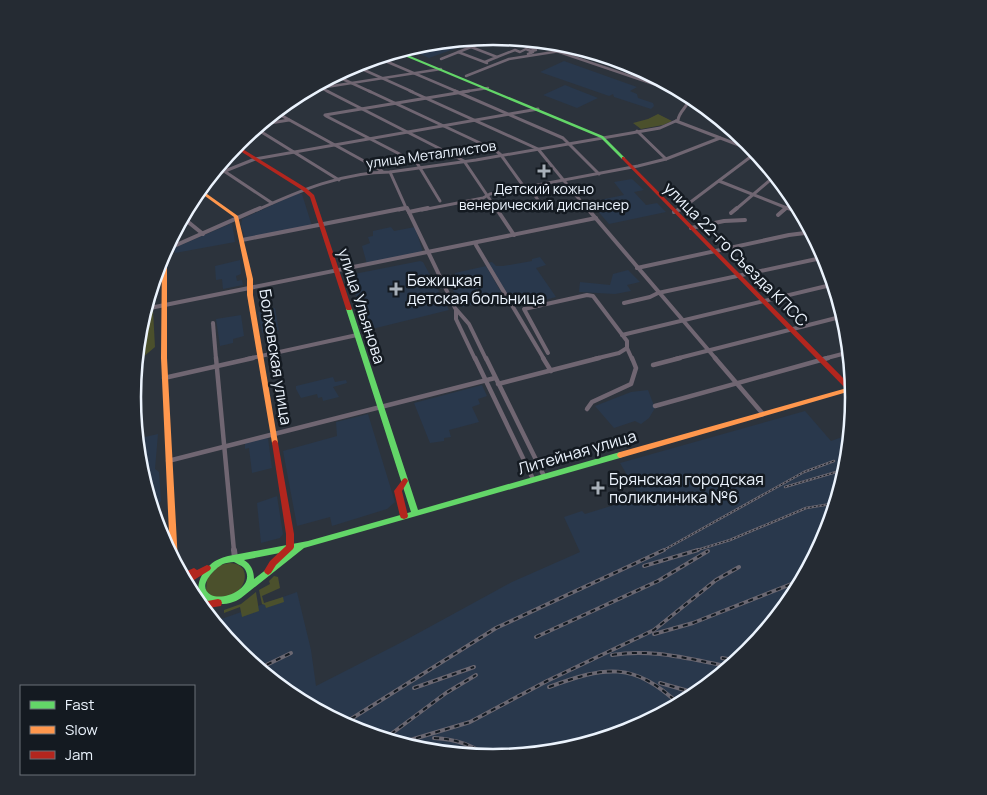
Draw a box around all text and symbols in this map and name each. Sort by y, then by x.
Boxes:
street label: улица Металлистов [365,135,498,173]
marker: Детский кожно венерический диспансер [537,164,551,178]
street label: улица 22-го Съезда КПСС [659,177,813,331]
place label: Детский кожно венерический диспансер [459,179,629,214]
street label: улица Ульянова [333,246,391,366]
place label: Бежицкая детская больница [407,269,545,309]
marker: Бежицкая детская больница [389,282,403,296]
street label: Болховская улица [254,287,298,427]
street label: Литейная улица [515,425,639,479]
place label: Брянская городская поликлиника №6 [609,468,764,508]
marker: Брянская городская поликлиника №6 [591,481,605,495]
legend [20,685,195,775]
text: Fast [65,694,94,715]
text: Slow [65,719,98,740]
text: Jam [65,744,93,765]

